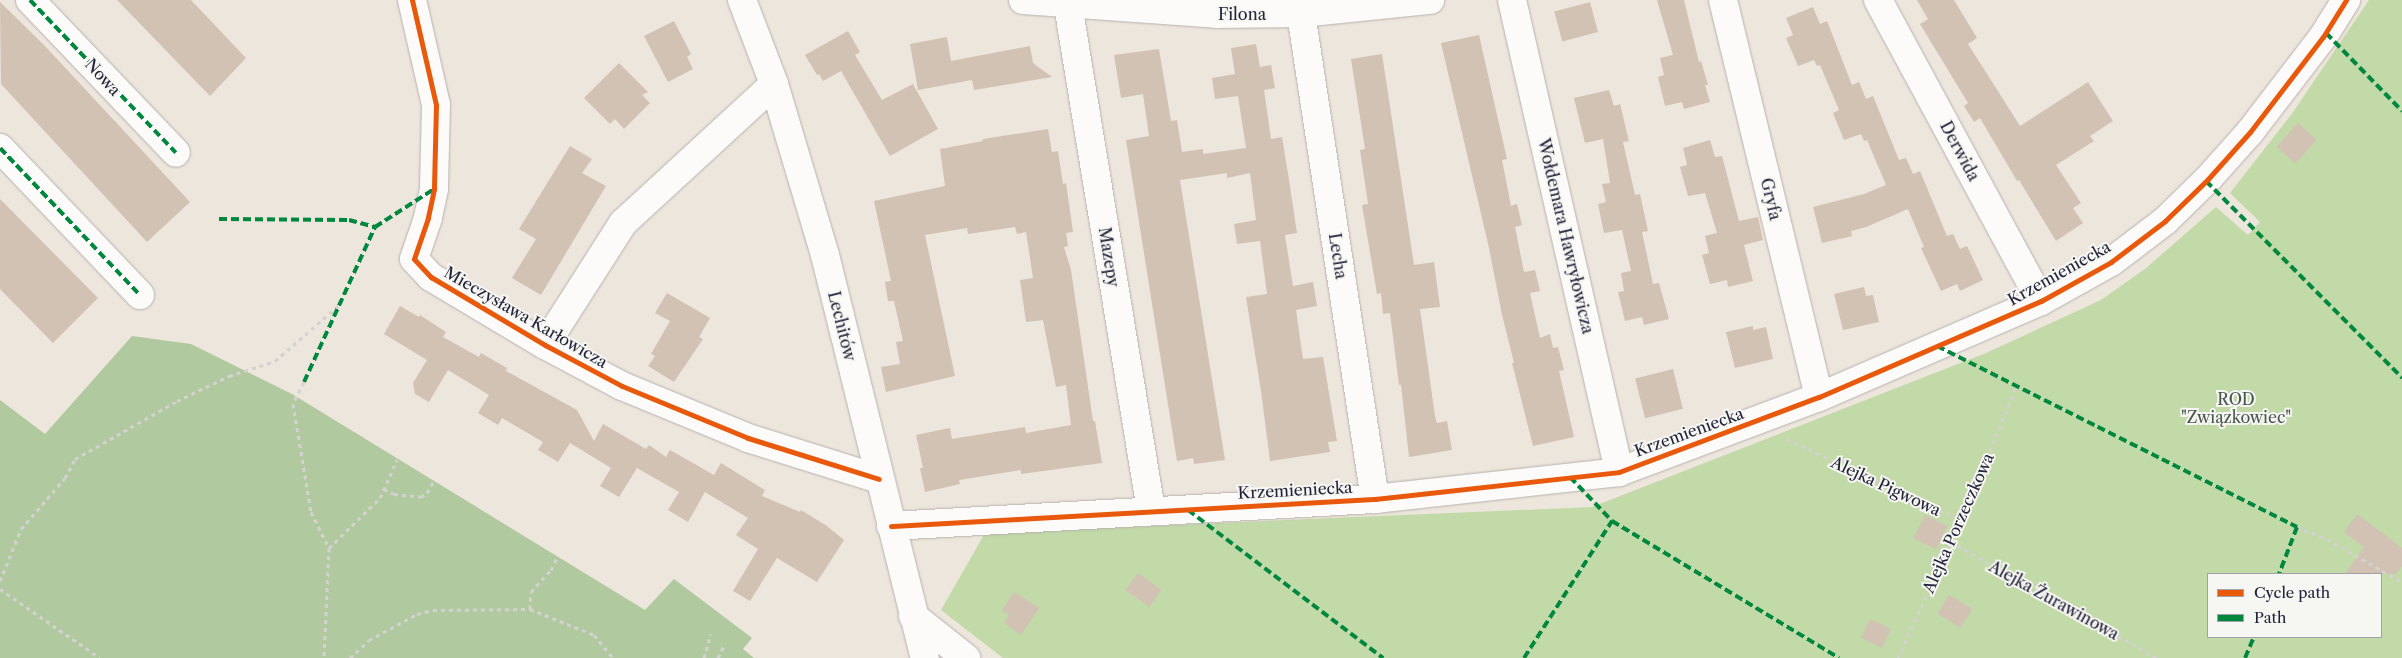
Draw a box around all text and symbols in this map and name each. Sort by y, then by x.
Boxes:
street label: Filona [1218,4,1266,24]
street label: Nowa [81,55,125,99]
street label: Derwida [1936,118,1984,184]
street label: Wołdemara Hawryłowicza [1534,136,1598,336]
street label: Gryfa [1757,176,1785,222]
street label: Mazepy [1095,226,1123,288]
street label: Lecha [1325,232,1351,280]
street label: Krzemieniecka [2004,237,2114,309]
street label: Mieczysława Karłowicza [441,262,611,372]
street label: Lechitów [824,289,860,363]
park label: ROD "Związkowiec" [2181,389,2291,427]
street label: Krzemieniecka [1632,403,1746,461]
street label: Alejka Porzeczkowa [1918,450,1998,596]
street label: Alejka Pigwowa [1828,452,1944,520]
street label: Krzemieniecka [1237,477,1353,503]
street label: Alejka Żurawinowa [1986,556,2122,644]
legend [2207,573,2382,638]
text: Cycle path [2254,583,2330,602]
text: Path [2254,608,2286,627]

